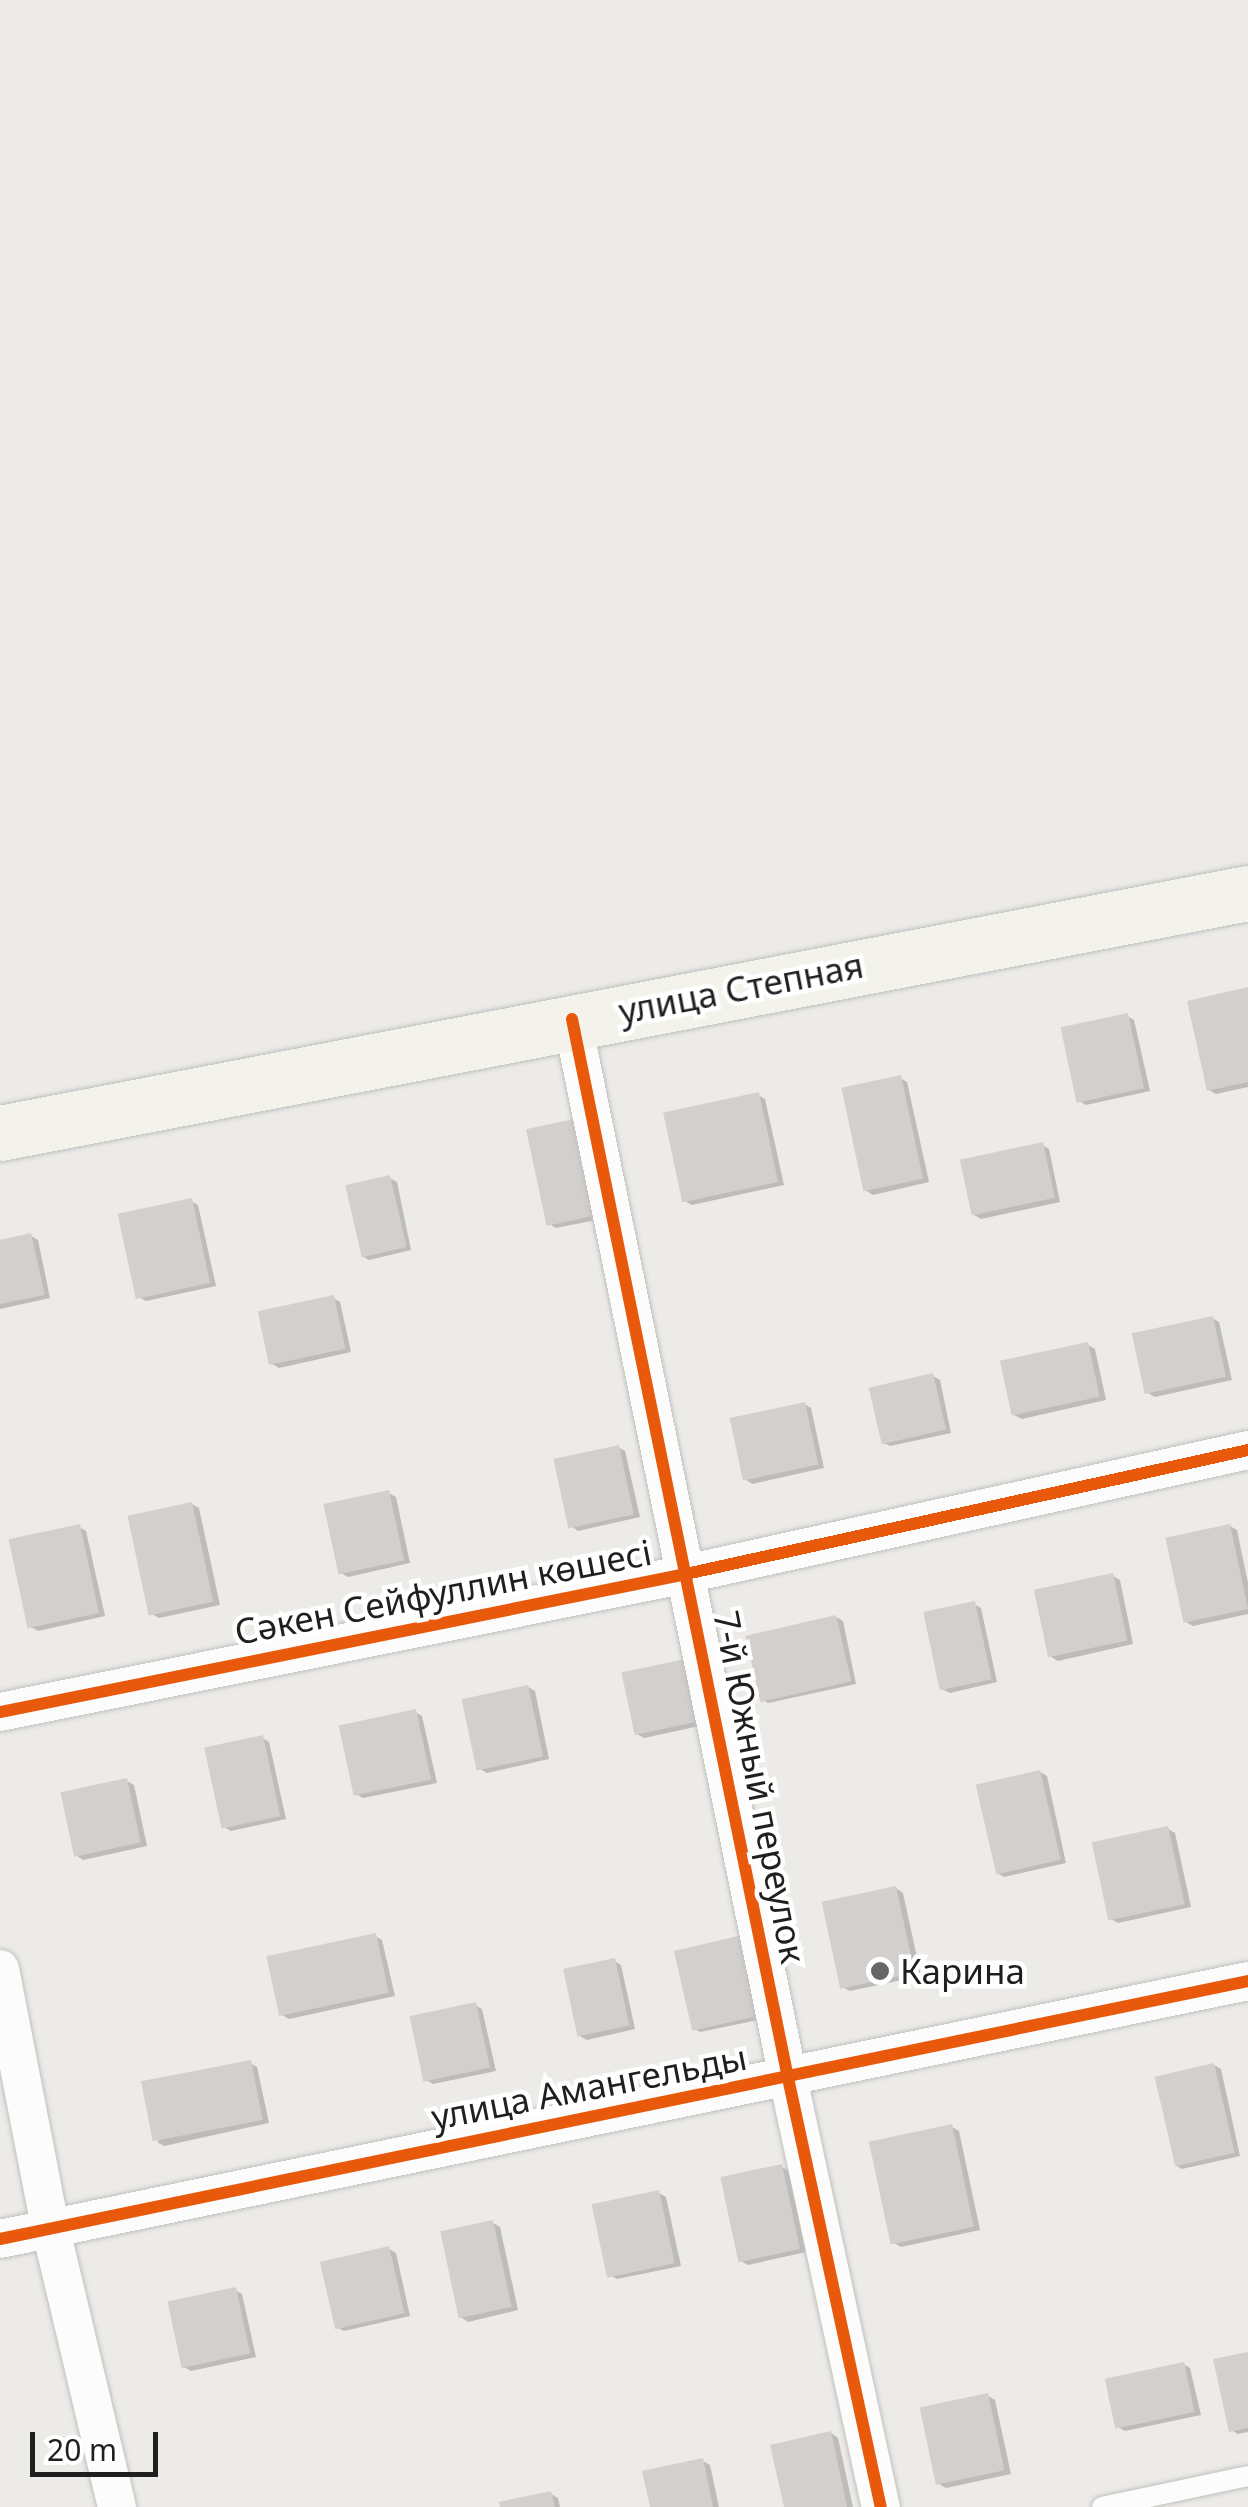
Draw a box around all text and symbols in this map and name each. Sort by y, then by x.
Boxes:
street label: улица Степная [615,944,867,1032]
street label: Сәкен Сейфуллин көшесі [231,1531,655,1653]
street label: 7-й Южный переулок [705,1607,815,1967]
place label: Карина [900,1950,1025,1992]
marker: Карина [869,1960,891,1982]
street label: улица Амангельды [428,2036,750,2138]
scale bar [35,2412,162,2474]
text: 20 m [47,2429,117,2470]

